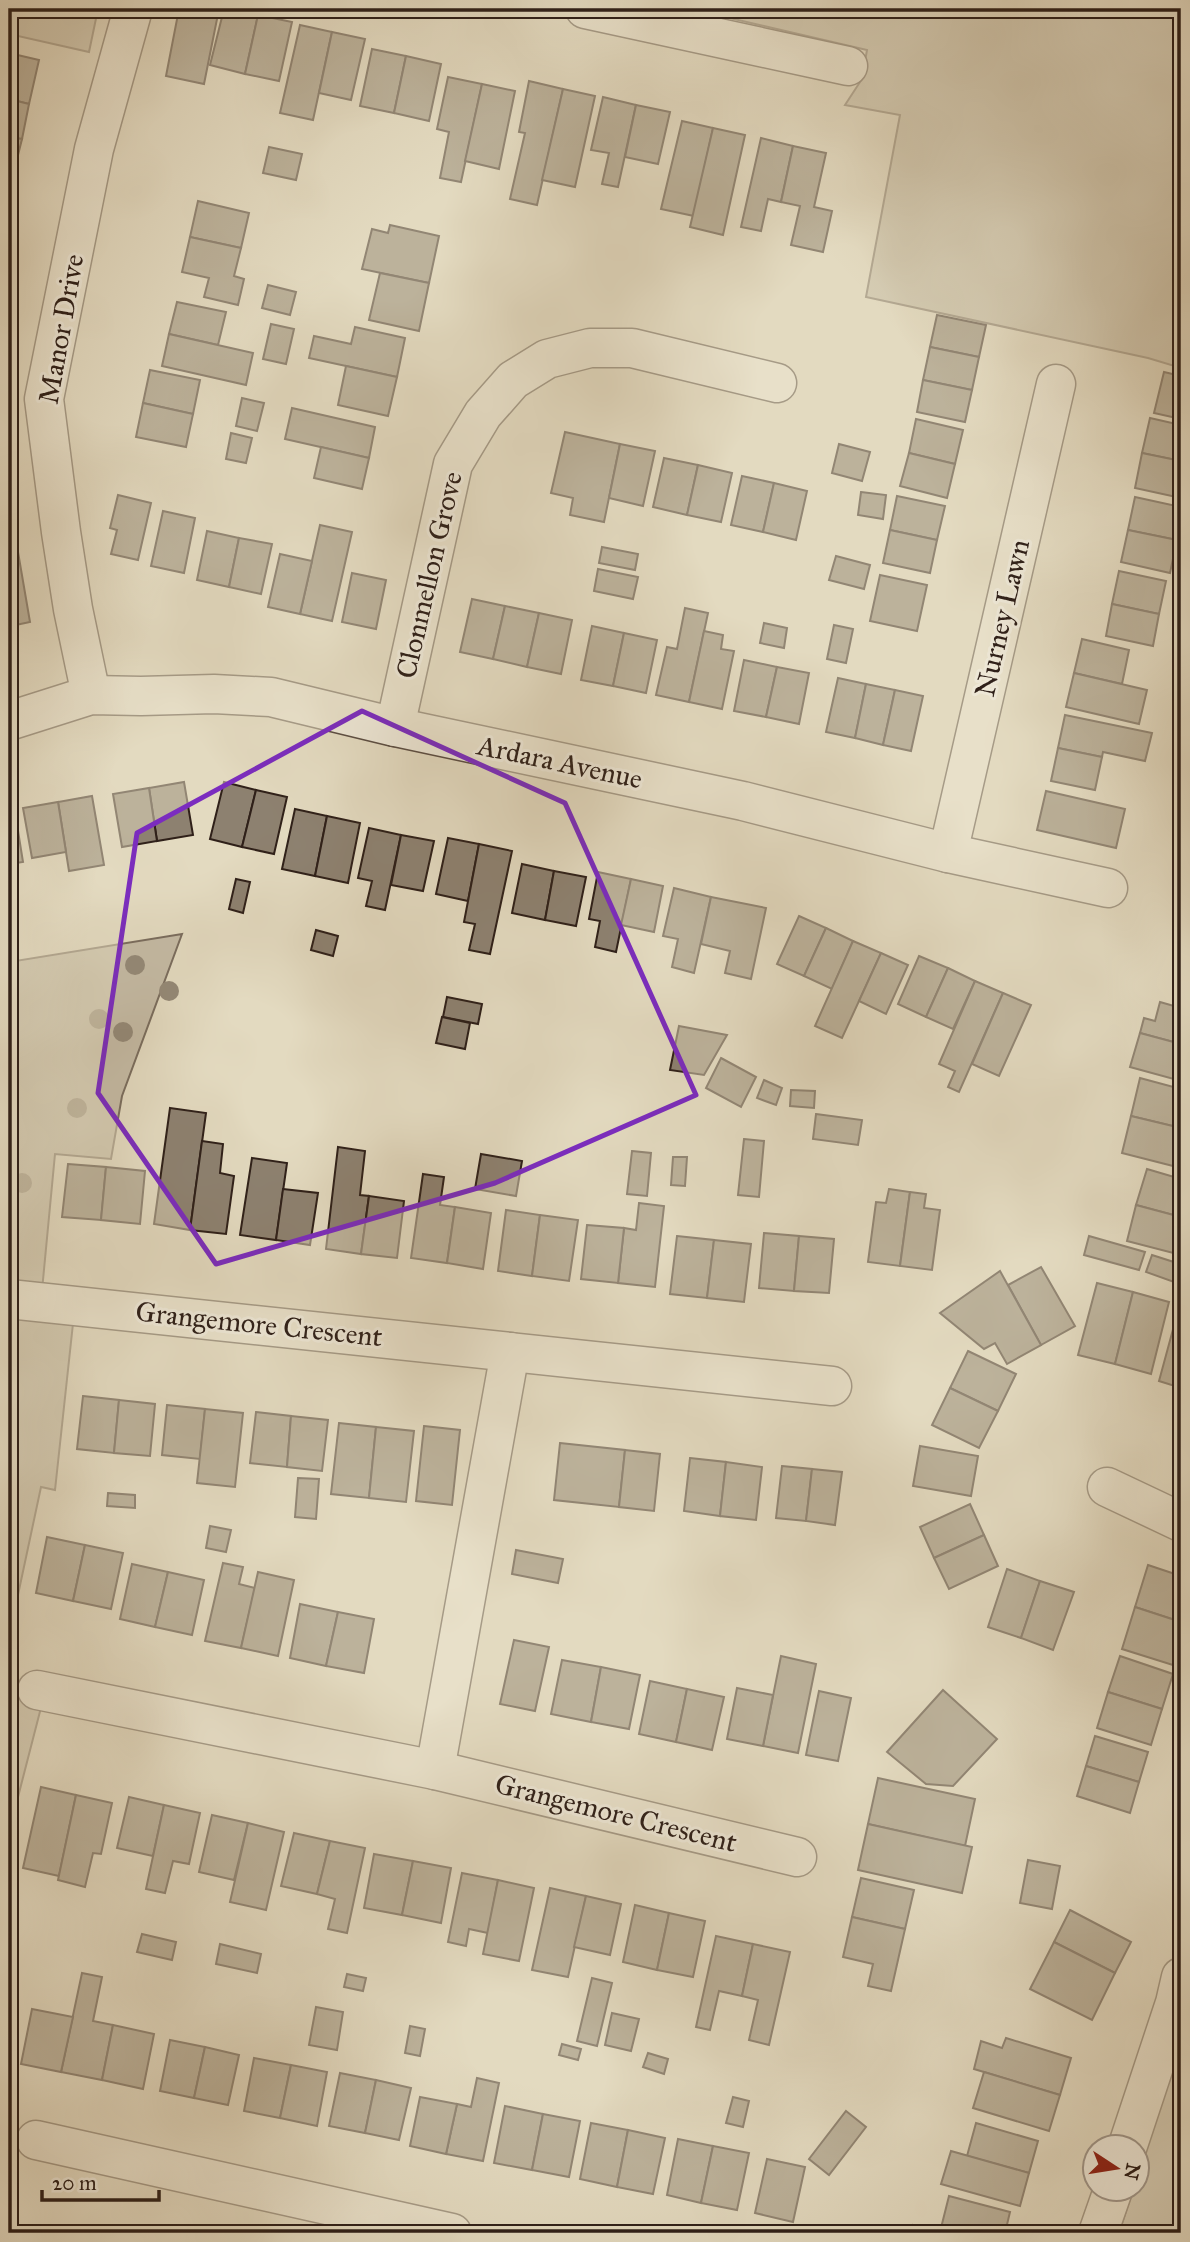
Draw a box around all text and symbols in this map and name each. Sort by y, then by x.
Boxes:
street label: Manor Drive [31,251,91,407]
street label: Clonmellon Grove [388,468,470,682]
street label: Nurney Lawn [967,536,1037,700]
street label: Ardara Avenue [473,727,646,797]
street label: Grangemore Crescent [134,1294,384,1354]
street label: Grangemore Crescent [491,1766,741,1860]
north arrow [1082,2134,1152,2204]
scale bar [42,2158,159,2202]
text: N [1119,2161,1145,2182]
text: 20 m [52,2170,97,2196]

